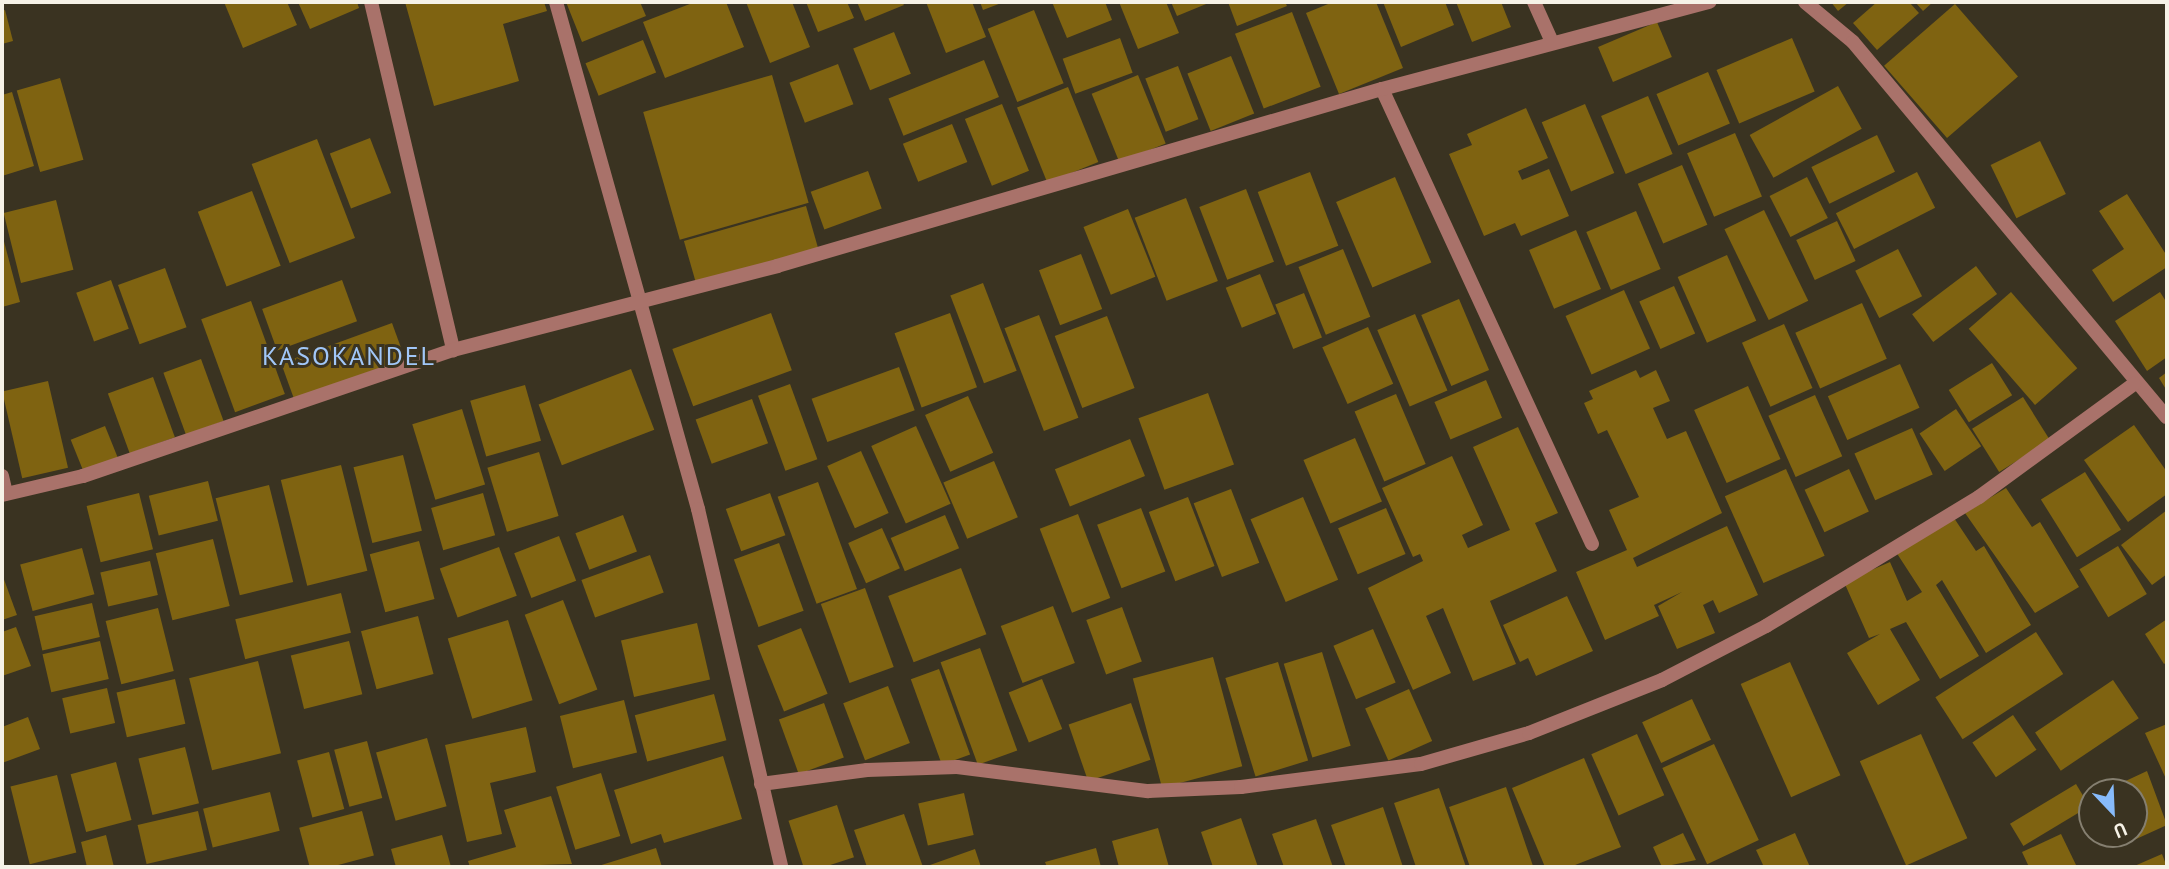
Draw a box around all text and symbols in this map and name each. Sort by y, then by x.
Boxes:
district label: KASOKANDEL [263,340,435,372]
north arrow [2078,778,2148,848]
text: U [2110,817,2131,844]

